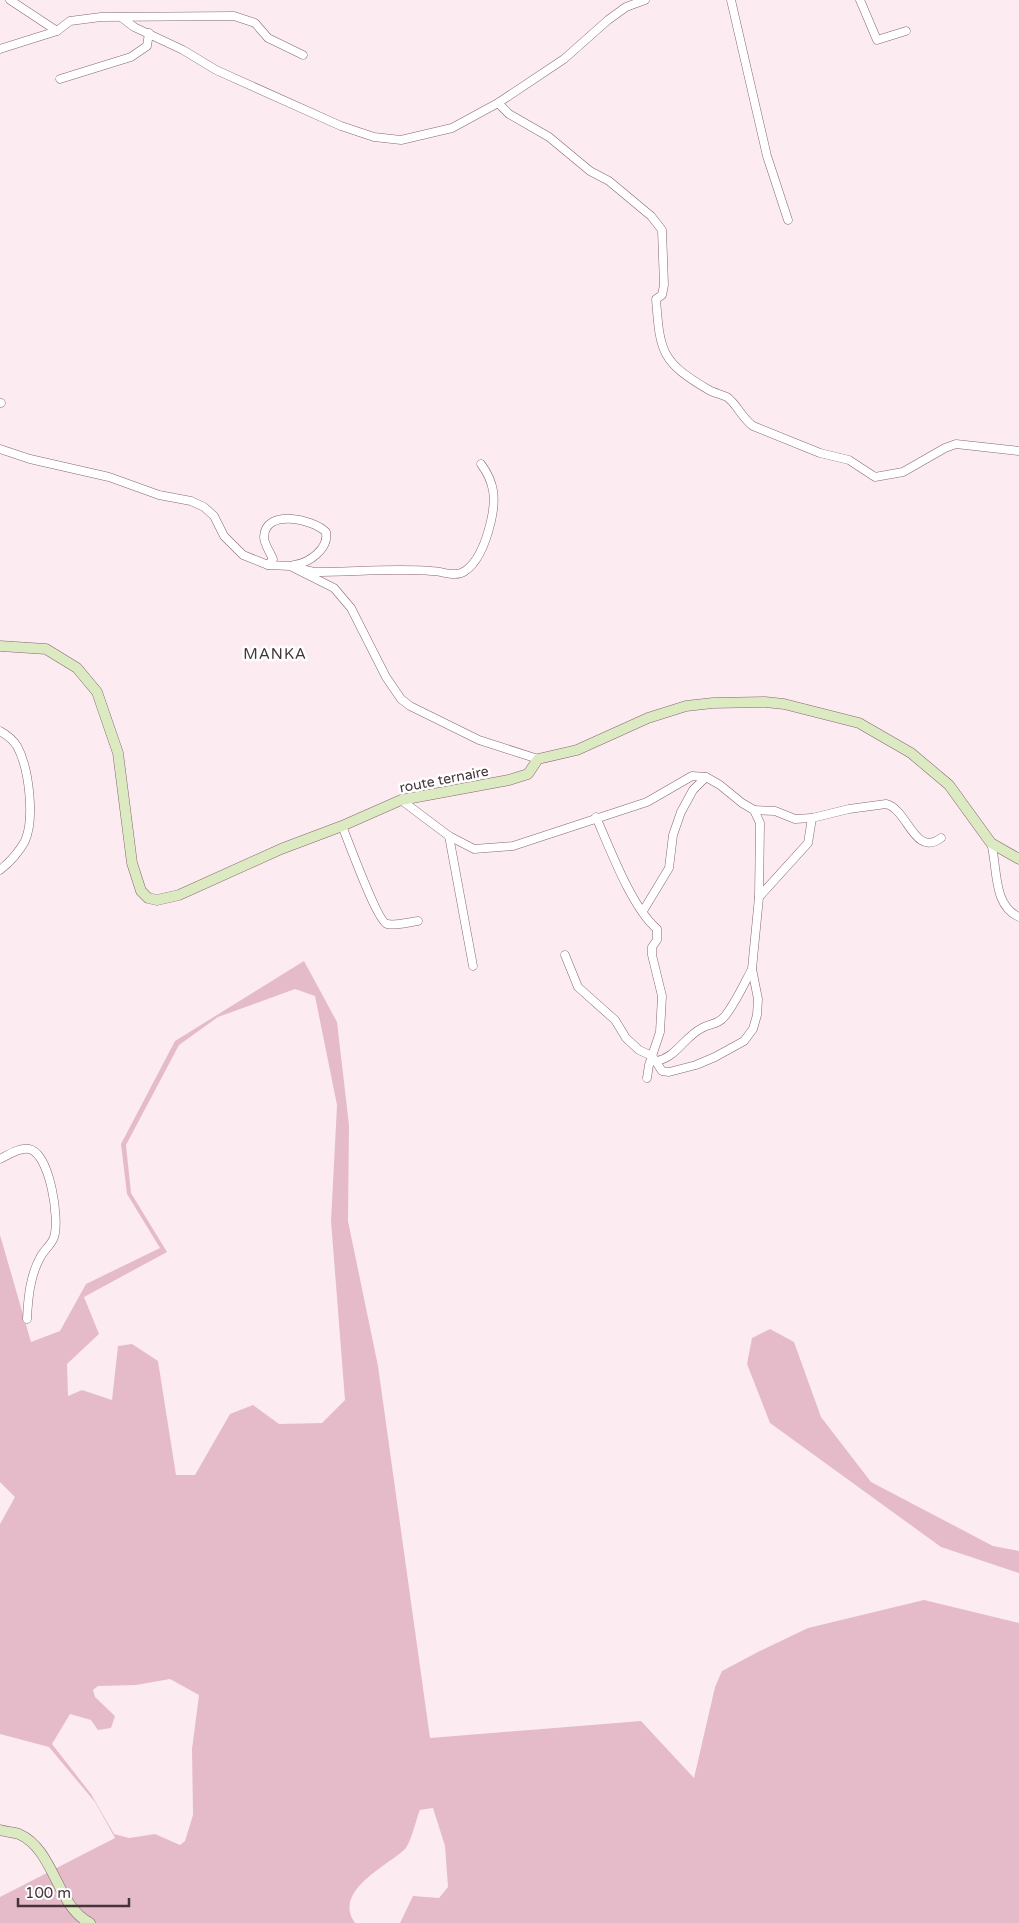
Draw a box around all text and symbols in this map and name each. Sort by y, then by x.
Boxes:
district label: MANKA [243,645,307,663]
street label: route ternaire [398,762,490,796]
scale bar [18,1876,129,1908]
text: 100 m [25,1884,71,1902]

